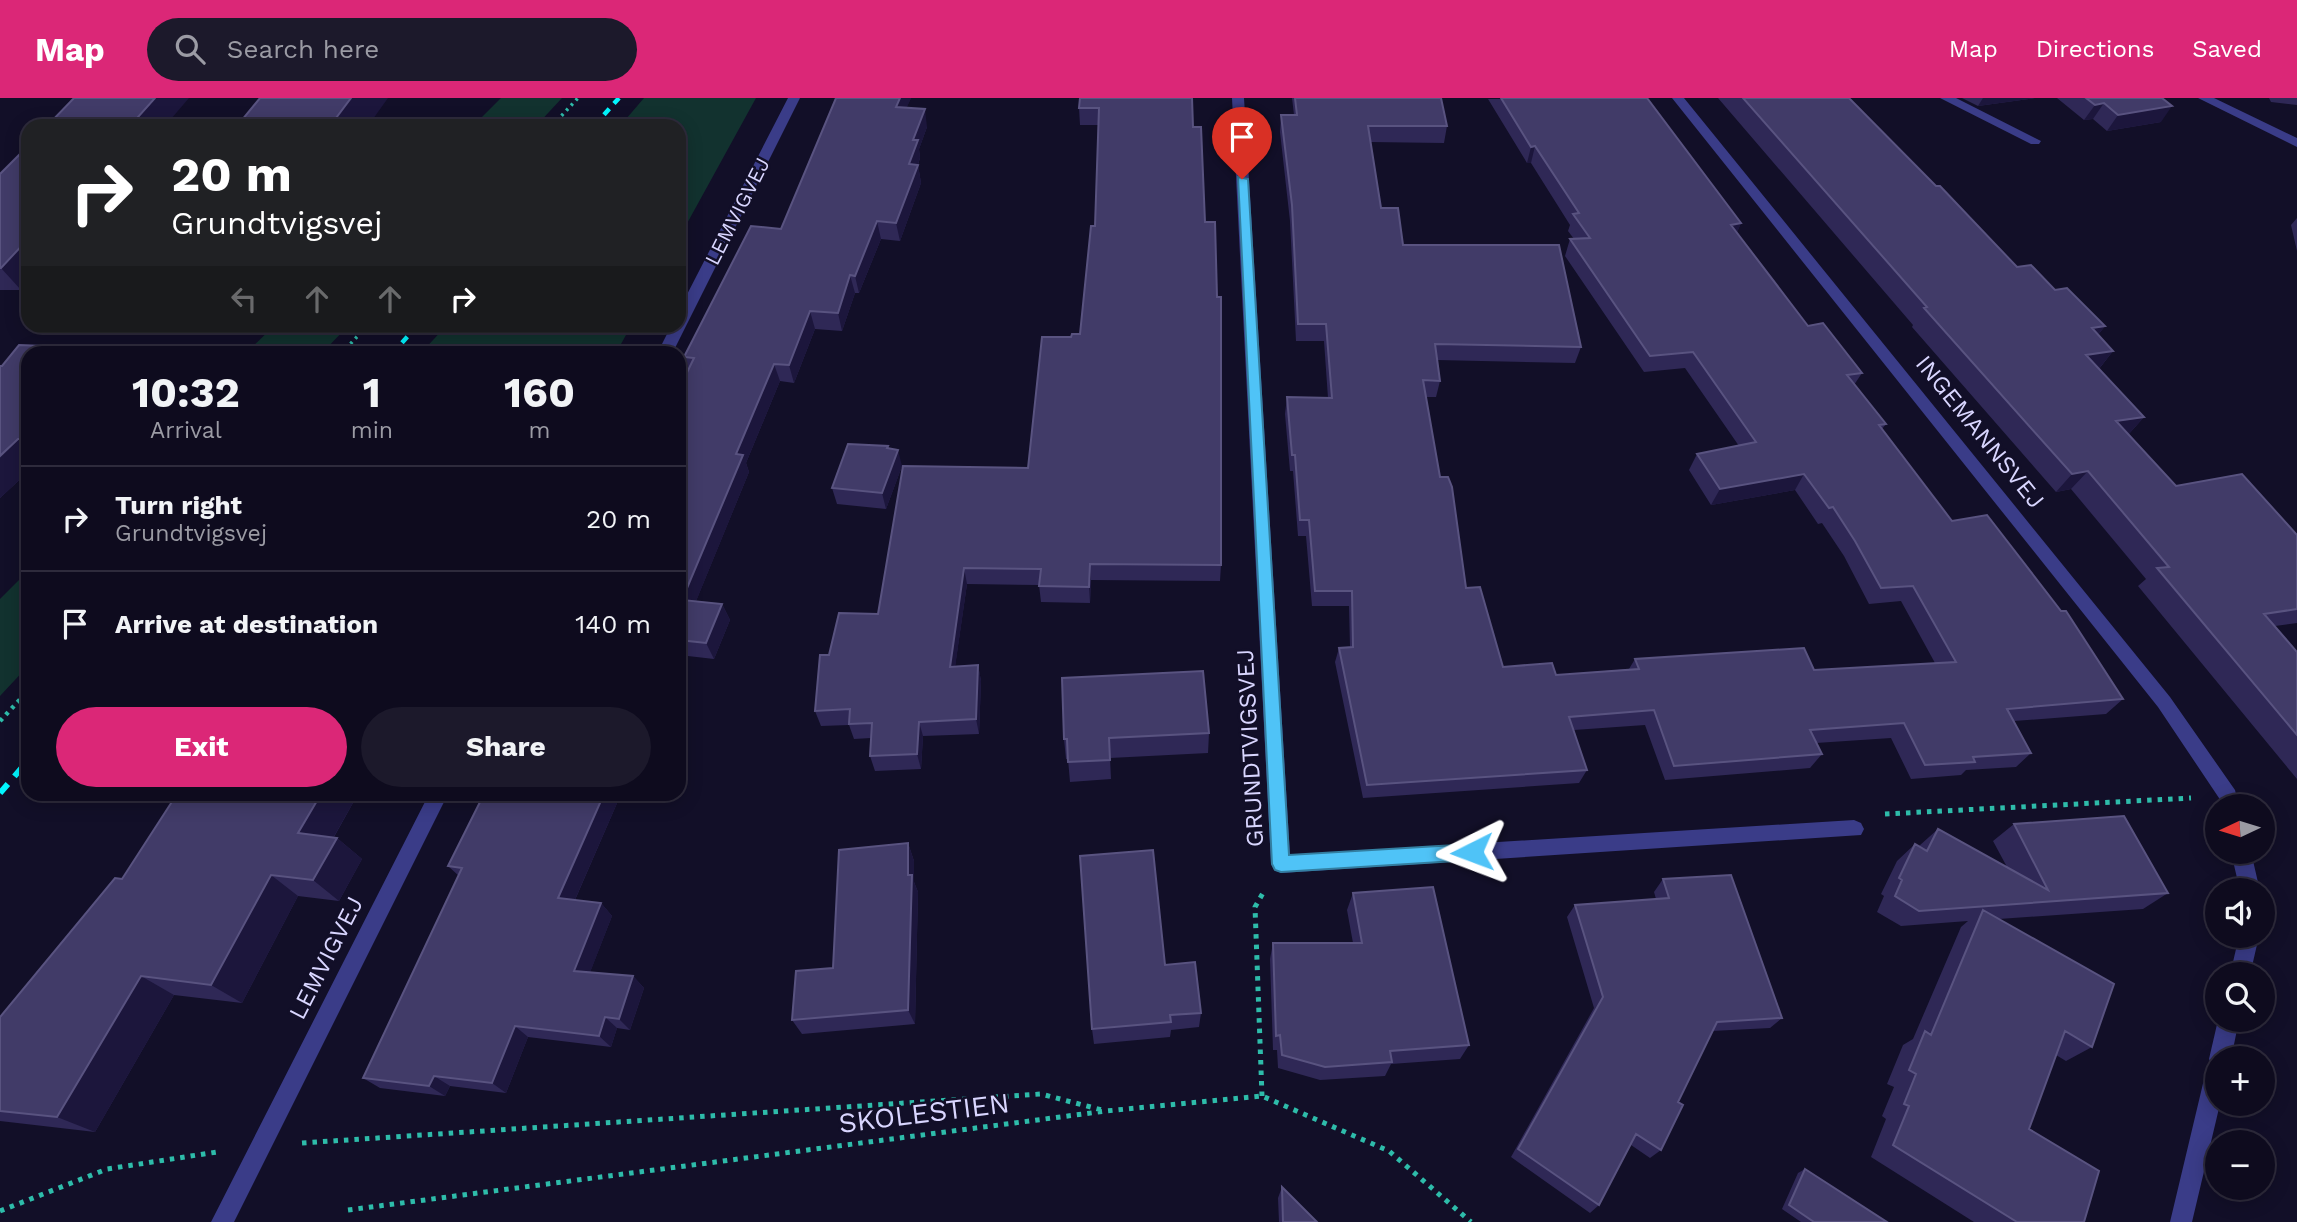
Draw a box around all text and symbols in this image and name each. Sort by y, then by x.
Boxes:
search box [147,18,637,81]
text: Map [35,30,105,69]
icon: search [171,30,209,68]
text: Search here [227,34,379,64]
text: Map [1949,35,1998,63]
text: Directions [2036,35,2154,63]
text: Saved [2192,35,2262,63]
pin [1212,107,1272,179]
icon: arrive [1223,118,1261,156]
text: 20 m [171,145,292,203]
icon: right [56,147,147,238]
street label: LEMVIGVEJ [699,153,775,269]
text: Grundtvigsvej [171,204,383,242]
icon: left [225,280,263,318]
icon: ahead [298,280,336,318]
icon: ahead [371,280,409,318]
icon: right [444,280,482,318]
street label: INGEMANNSVEJ [1910,350,2050,514]
text: 10:32 [132,368,240,417]
text: 1 [363,368,381,417]
text: 160 [504,368,575,417]
text: Arrival [150,417,222,444]
text: min [351,417,393,444]
text: m [529,417,550,444]
text: Turn right [115,490,242,520]
icon: right [56,500,94,538]
text: 20 m [586,504,651,534]
text: Grundtvigsvej [115,520,267,547]
icon: arrive [56,605,94,643]
text: Arrive at destination [115,609,378,639]
text: 140 m [575,609,651,639]
street label: GRUNDTVIGSVEJ [1231,648,1269,848]
button: Exit [56,707,347,787]
button: Share [361,707,651,787]
north arrow [2205,794,2275,864]
map controls [2205,794,2275,1200]
position arrow [1435,815,1509,889]
button: sound [2205,878,2275,948]
street label: LEMVIGVEJ [283,892,369,1024]
button: search [2205,962,2275,1032]
button: + [2205,1046,2275,1116]
street label: SKOLESTIEN [837,1086,1011,1140]
button: − [2205,1130,2275,1200]

